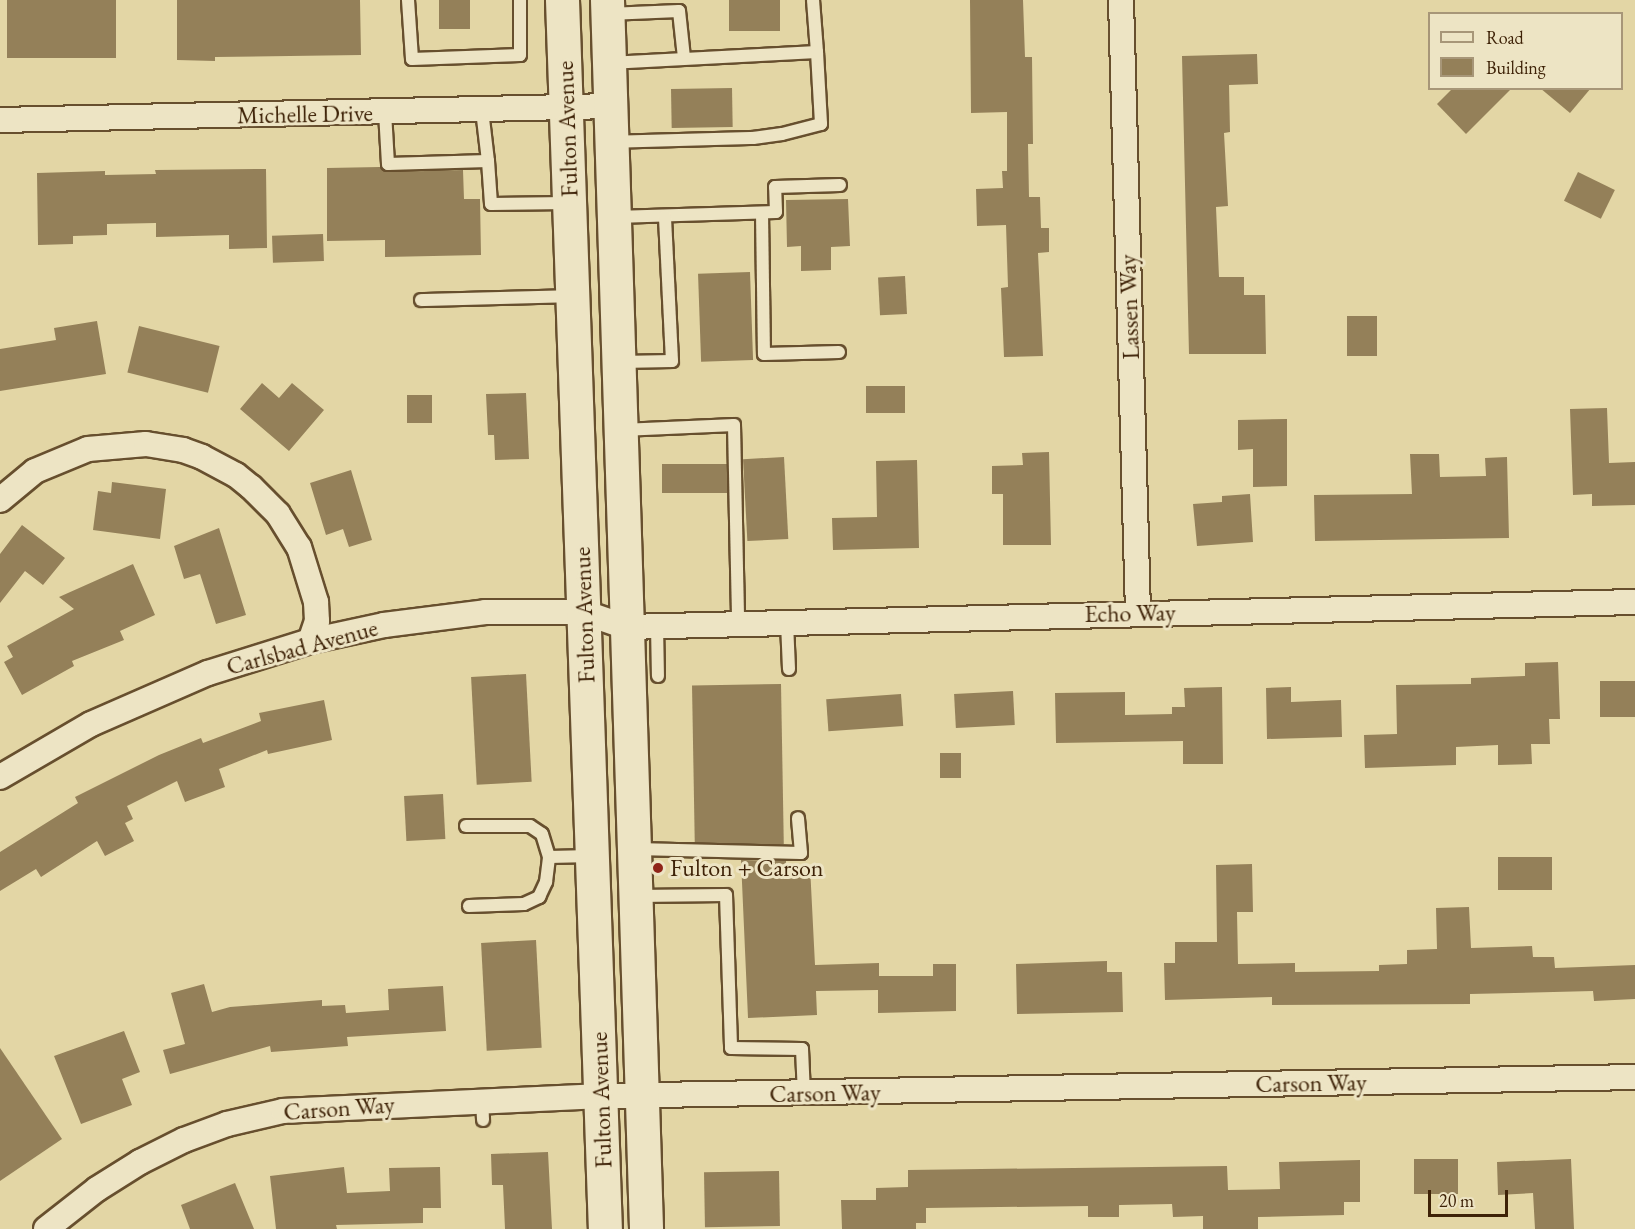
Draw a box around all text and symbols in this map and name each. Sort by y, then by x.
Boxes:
legend [1428,12,1623,90]
text: Road [1486,26,1524,49]
text: Building [1486,56,1546,79]
street label: Fulton Avenue [550,60,584,198]
street label: Michelle Drive [237,98,373,130]
street label: Lassen Way [1113,254,1145,360]
street label: Fulton Avenue [567,546,601,684]
street label: Echo Way [1084,598,1176,628]
street label: Carlsbad Avenue [223,613,381,681]
place label: Fulton + Carson [670,854,823,882]
marker: Fulton + Carson [651,861,665,875]
street label: Fulton Avenue [584,1031,618,1169]
street label: Carson Way [1255,1068,1367,1098]
street label: Carson Way [769,1078,881,1108]
street label: Carson Way [283,1090,395,1126]
scale bar [1431,1178,1510,1216]
text: 20 m [1439,1189,1474,1212]

